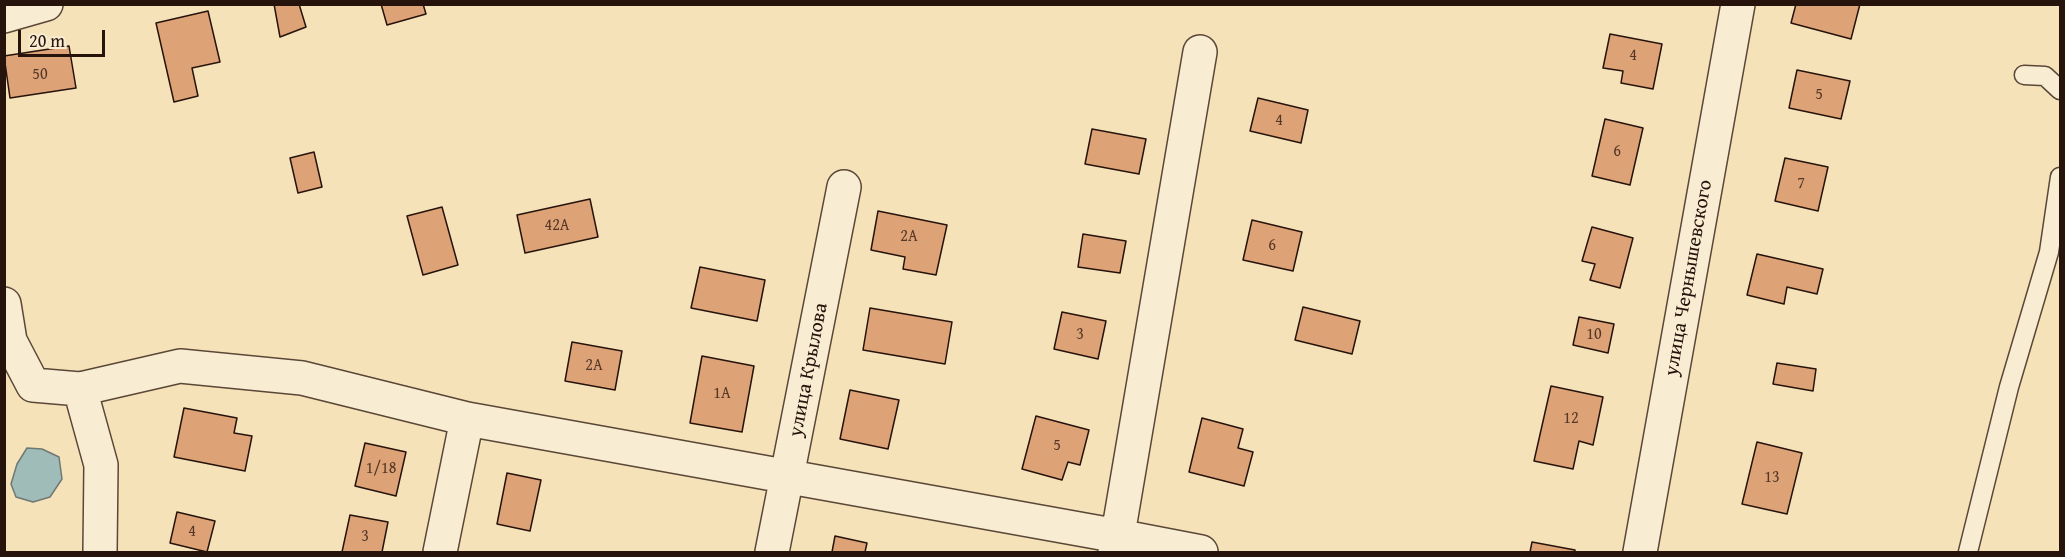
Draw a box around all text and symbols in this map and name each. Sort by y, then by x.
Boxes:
scale bar [21,18,108,56]
text: 20 m [29,27,65,54]
house number: 4 [1629,46,1637,66]
house number: 50 [32,65,48,85]
house number: 5 [1815,85,1823,105]
house number: 4 [1275,111,1283,131]
house number: 6 [1613,142,1621,162]
house number: 7 [1797,174,1805,194]
street label: улица Чернышевского [1660,178,1718,378]
house number: 42А [544,216,570,236]
house number: 2А [900,227,918,247]
house number: 6 [1268,236,1276,256]
street label: улица Крылова [784,301,834,439]
house number: 3 [1076,325,1084,345]
house number: 10 [1586,325,1602,345]
house number: 2А [585,356,603,376]
house number: 1А [713,384,731,404]
house number: 12 [1563,409,1579,429]
house number: 5 [1053,436,1061,456]
house number: 1/18 [366,459,396,479]
house number: 13 [1764,468,1780,488]
house number: 4 [188,522,196,542]
house number: 3 [361,527,369,547]

